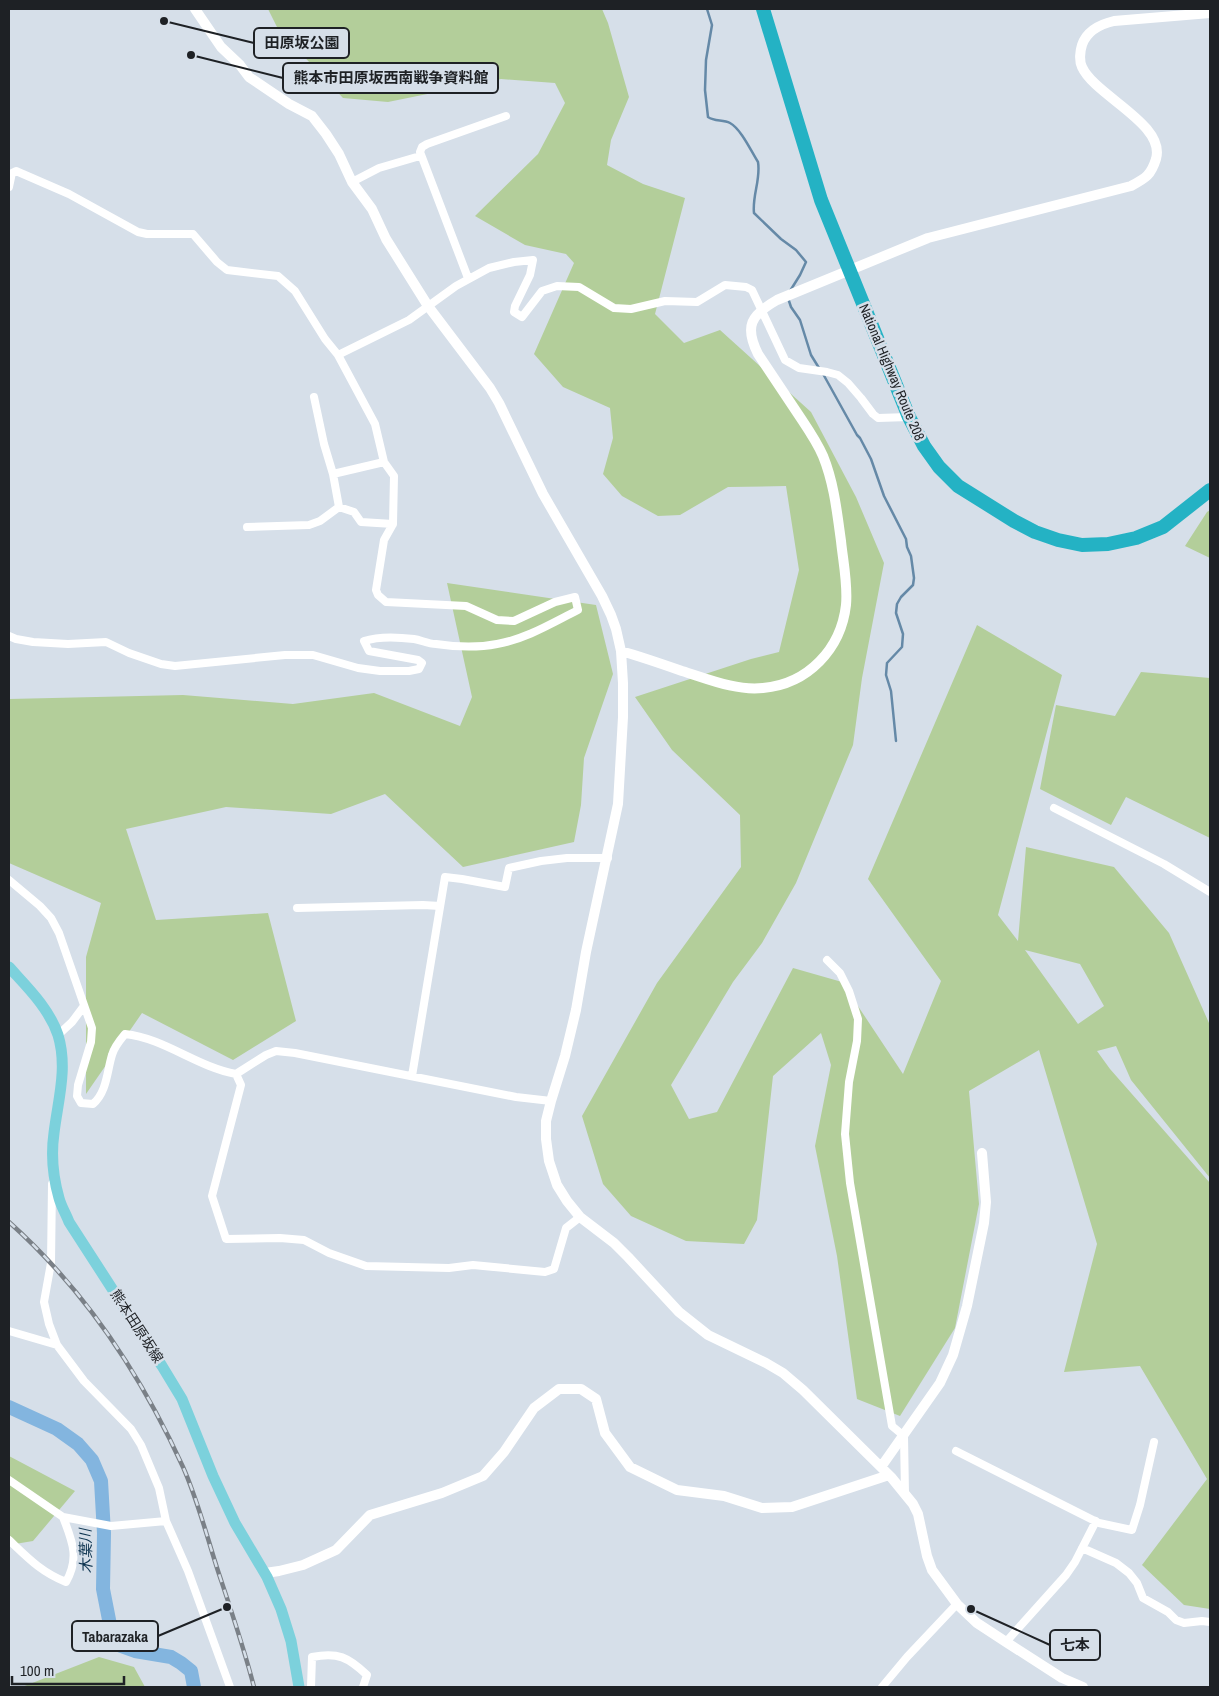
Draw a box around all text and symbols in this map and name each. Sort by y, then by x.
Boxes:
callout: 田原坂公園 [254,28,349,58]
text: 田原坂公園 [264,32,340,53]
callout: 熊本市田原坂西南戦争資料館 [283,63,498,93]
text: 熊本市田原坂西南戦争資料館 [293,67,489,88]
street label: National Highway Route 208 [855,301,929,443]
street label: 熊本田原坂線 [107,1286,167,1366]
water label: 木葉川 [75,1526,96,1574]
callout: Tabarazaka [72,1621,158,1651]
text: Tabarazaka [82,1626,148,1647]
callout: 七本 [1050,1630,1100,1660]
text: 七本 [1060,1634,1090,1655]
scale bar [12,1654,125,1686]
text: 100 m [20,1660,54,1681]

